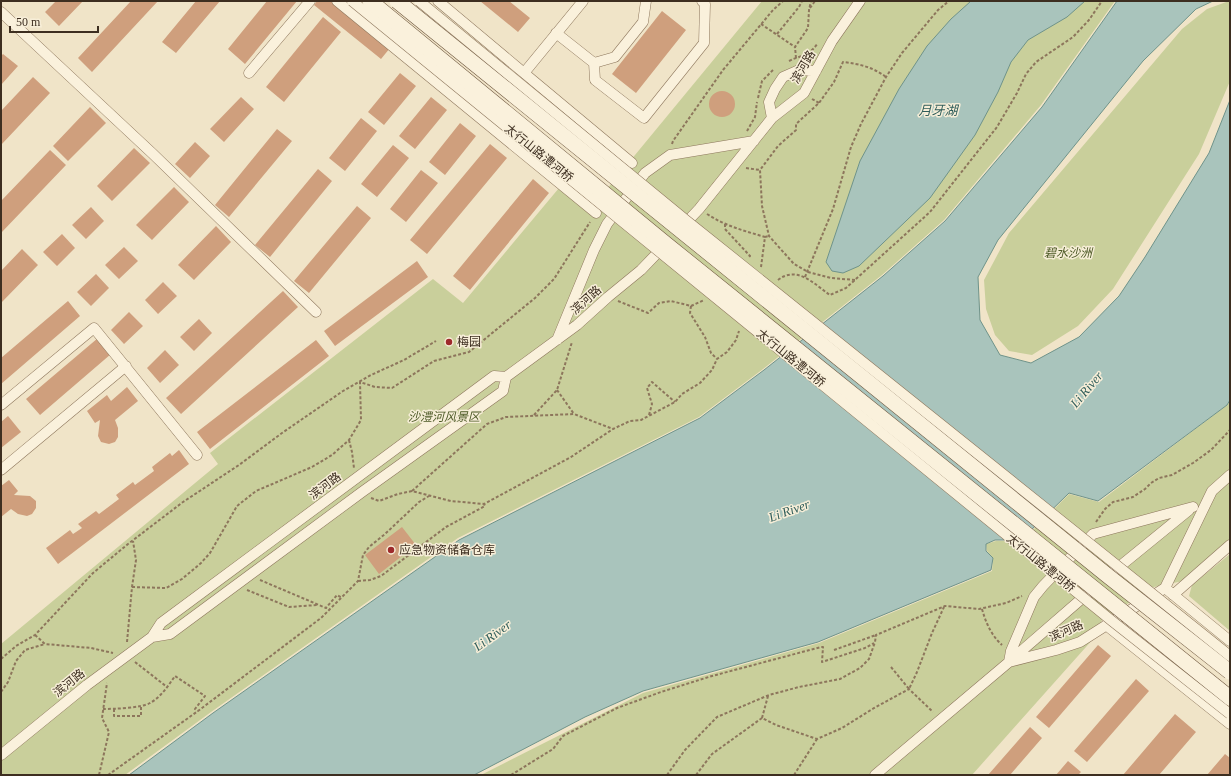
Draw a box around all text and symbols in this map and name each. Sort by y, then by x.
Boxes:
scale bar [10,8,98,34]
text: 50 m [16,15,41,29]
street label: 滨河路 [788,48,818,86]
water label: 月牙湖 [918,103,959,118]
street label: 太行山路澧河桥 [502,121,576,185]
park label: 碧水沙洲 [1044,246,1094,260]
street label: 滨河路 [568,283,604,317]
street label: 太行山路澧河桥 [754,326,828,390]
place label: 梅园 [457,335,481,349]
marker: 梅园 [444,337,454,347]
water label: Li River [1066,368,1106,411]
park label: 沙澧河风景区 [408,410,482,424]
street label: 滨河路 [306,470,344,502]
water label: Li River [766,496,812,525]
street label: 太行山路澧河桥 [1004,531,1078,595]
place label: 应急物资储备仓库 [399,543,495,557]
marker: 应急物资储备仓库 [386,545,396,555]
water label: Li River [470,616,515,654]
street label: 滨河路 [1047,618,1085,644]
street label: 滨河路 [51,666,87,700]

